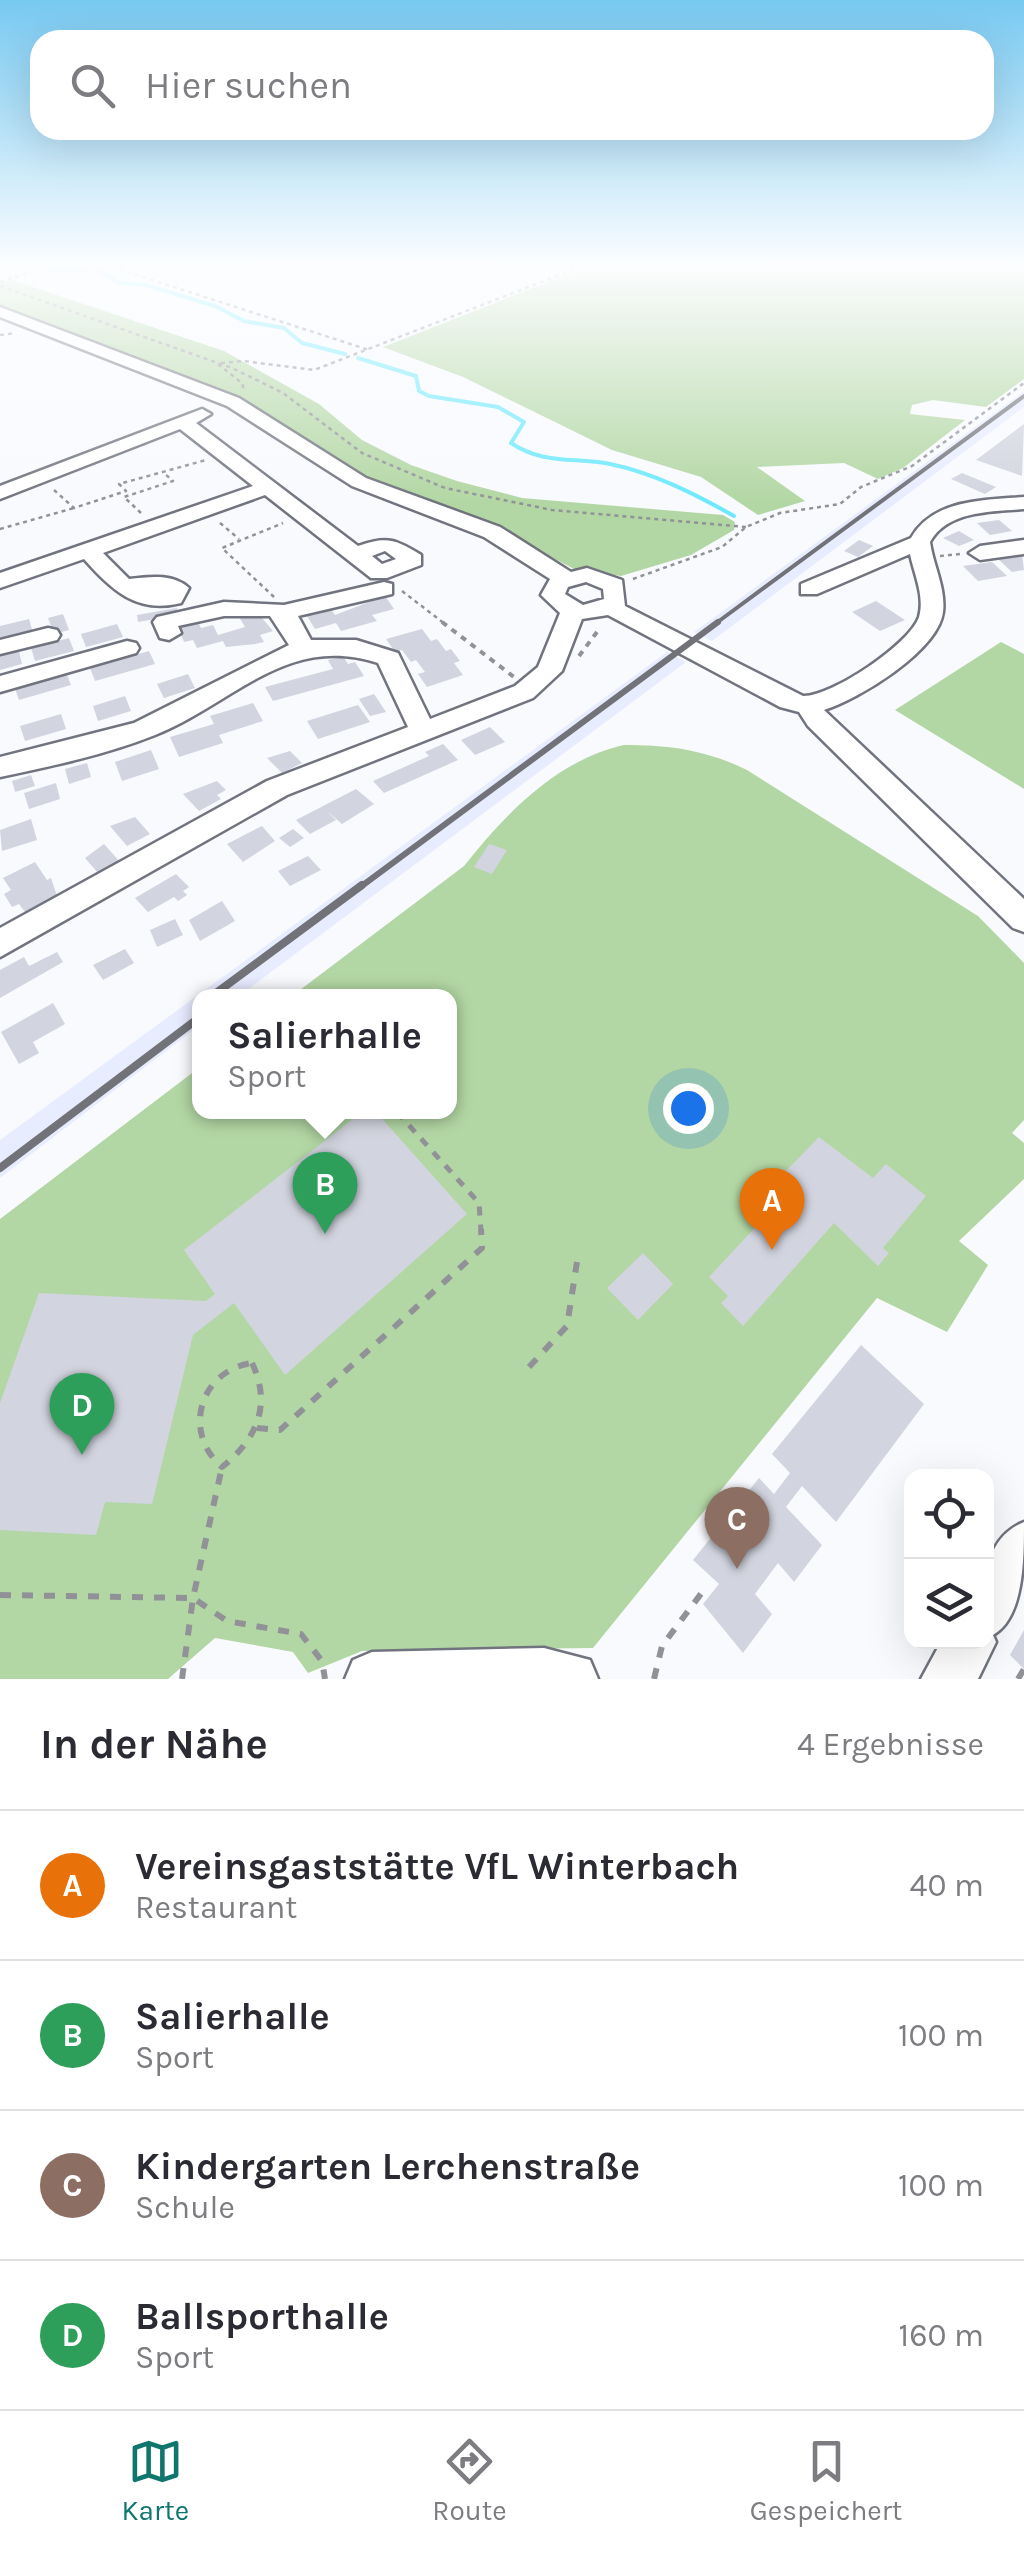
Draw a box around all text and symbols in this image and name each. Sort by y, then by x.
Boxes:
search box [30,30,994,140]
icon: search [65,58,120,113]
text: Hier suchen [145,63,352,108]
popup [192,989,457,1119]
text: Salierhalle [227,1013,422,1058]
text: Sport [227,1058,306,1095]
your location [663,1083,714,1134]
pin: B [292,1152,358,1234]
pin: A [740,1168,804,1250]
pin: D [49,1372,114,1455]
map controls [904,1469,994,1649]
button: locate [904,1469,994,1559]
pin: C [704,1486,770,1569]
button: layers [904,1559,994,1649]
text: In der Nähe [40,1719,268,1769]
text: 4 Ergebnisse [797,1726,984,1763]
text: Vereinsgaststätte VfL Winterbach [135,1844,739,1889]
text: A [62,1867,83,1904]
text: 40 m [910,1867,984,1904]
text: Restaurant [135,1889,297,1926]
text: Salierhalle [135,1994,330,2039]
text: B [62,2017,83,2054]
text: 100 m [898,2017,984,2054]
text: Sport [135,2039,214,2076]
text: Kindergarten Lerchenstraße [135,2144,640,2189]
text: C [62,2167,83,2204]
text: 100 m [898,2167,984,2204]
text: Schule [135,2189,235,2226]
text: Ballsporthalle [135,2294,389,2339]
text: D [62,2317,83,2354]
text: 160 m [899,2317,984,2354]
text: Sport [135,2339,214,2376]
tab: Karte [122,2434,189,2527]
tab: Route [432,2434,507,2527]
tab: Gespeichert [750,2434,902,2527]

